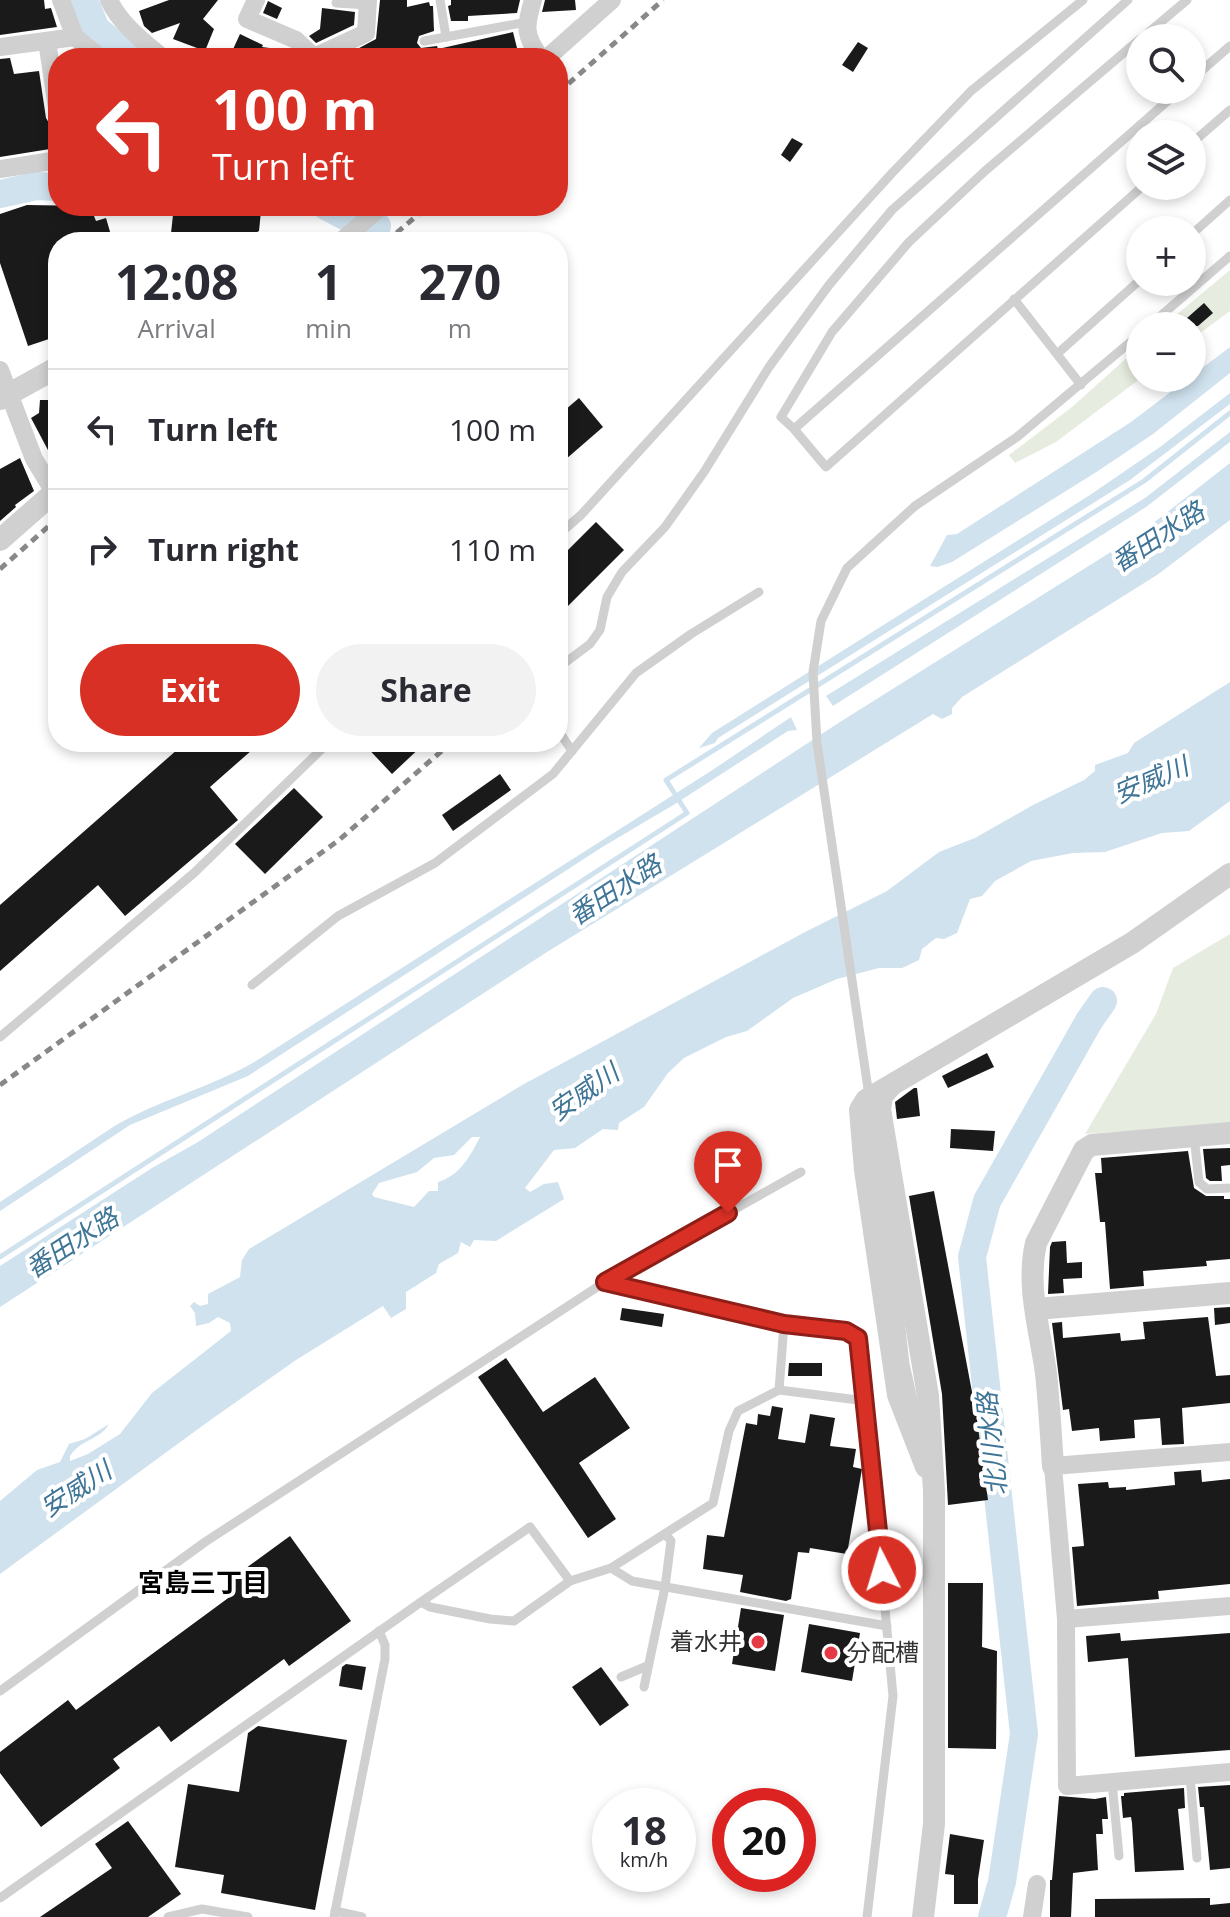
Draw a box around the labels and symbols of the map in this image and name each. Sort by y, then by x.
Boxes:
water label: 番田水路 [1104,492,1213,580]
water label: 安威川 [1108,746,1196,811]
water label: 番田水路 [561,845,670,933]
water label: 安威川 [541,1052,628,1128]
pin [694,1131,762,1213]
water label: 番田水路 [18,1198,127,1286]
water label: 北川水路 [967,1389,1014,1498]
water label: 安威川 [33,1450,120,1525]
position arrow [840,1528,924,1612]
district label: 宮島三丁目 [138,1564,268,1600]
place label: 着水井 [670,1624,742,1657]
marker: 着水井 [749,1633,767,1651]
place label: 分配槽 [847,1635,919,1668]
marker: 分配槽 [822,1644,840,1662]
speed limit sign: 20 [712,1788,816,1892]

